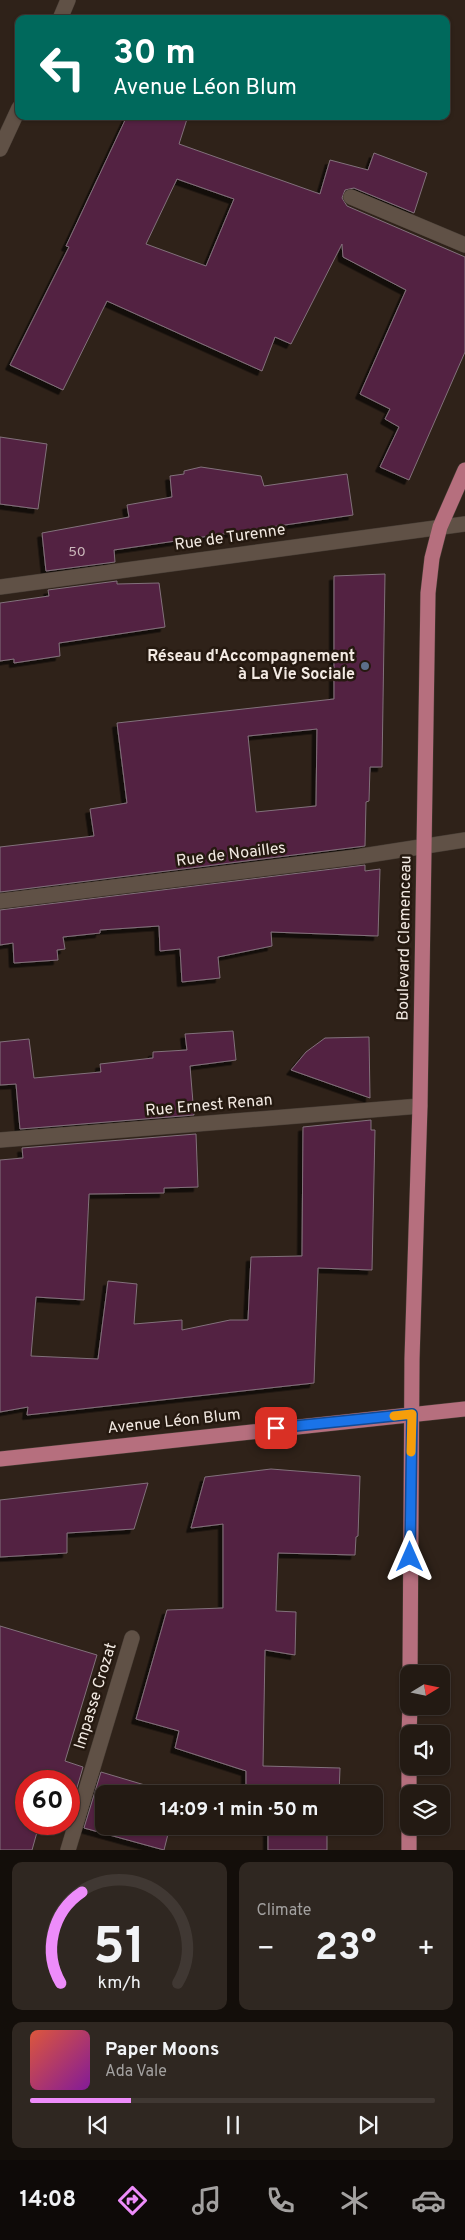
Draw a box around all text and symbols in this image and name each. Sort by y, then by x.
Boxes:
text: 30 m [113,32,196,76]
icon: left [30,35,95,100]
text: Avenue Léon Blum [113,75,297,102]
street label: Rue de Turenne [173,520,287,556]
house number: 50 [68,544,86,561]
place label: Réseau d'Accompagnement à La Vie Sociale [147,647,355,685]
marker: Réseau d'Accompagnement à La Vie Sociale [359,660,371,672]
street label: Rue de Noailles [175,838,287,872]
street label: Boulevard Clemenceau [394,855,416,1021]
street label: Rue Ernest Renan [144,1090,274,1122]
street label: Avenue Léon Blum [106,1405,242,1439]
pin [255,1407,297,1449]
icon: arrive [262,1414,290,1442]
position arrow [383,1530,435,1582]
street label: Impasse Crozat [70,1640,122,1752]
north arrow [400,1665,450,1715]
map controls [400,1665,450,1835]
button: sound [400,1725,450,1775]
speed limit sign: 60 [15,1770,80,1835]
button: layers [400,1785,450,1835]
text: 14:09 · 1 min · 50 m [160,1798,318,1822]
text: Climate [257,1901,311,1921]
text: 51 [93,1916,146,1982]
text: 23° [315,1925,377,1974]
text: − [257,1932,275,1968]
text: + [417,1932,435,1968]
text: km/h [98,1972,141,1995]
text: Paper Moons [105,2038,219,2062]
text: Ada Vale [105,2062,167,2082]
icon: previous [84,2111,112,2139]
icon: pause [219,2111,247,2139]
icon: next [354,2111,382,2139]
icon: directions [115,2183,150,2218]
icon: music [189,2183,224,2218]
icon: phone [263,2183,298,2218]
icon: climate [337,2183,372,2218]
icon: car [411,2183,446,2218]
text: 14:08 [19,2187,76,2214]

